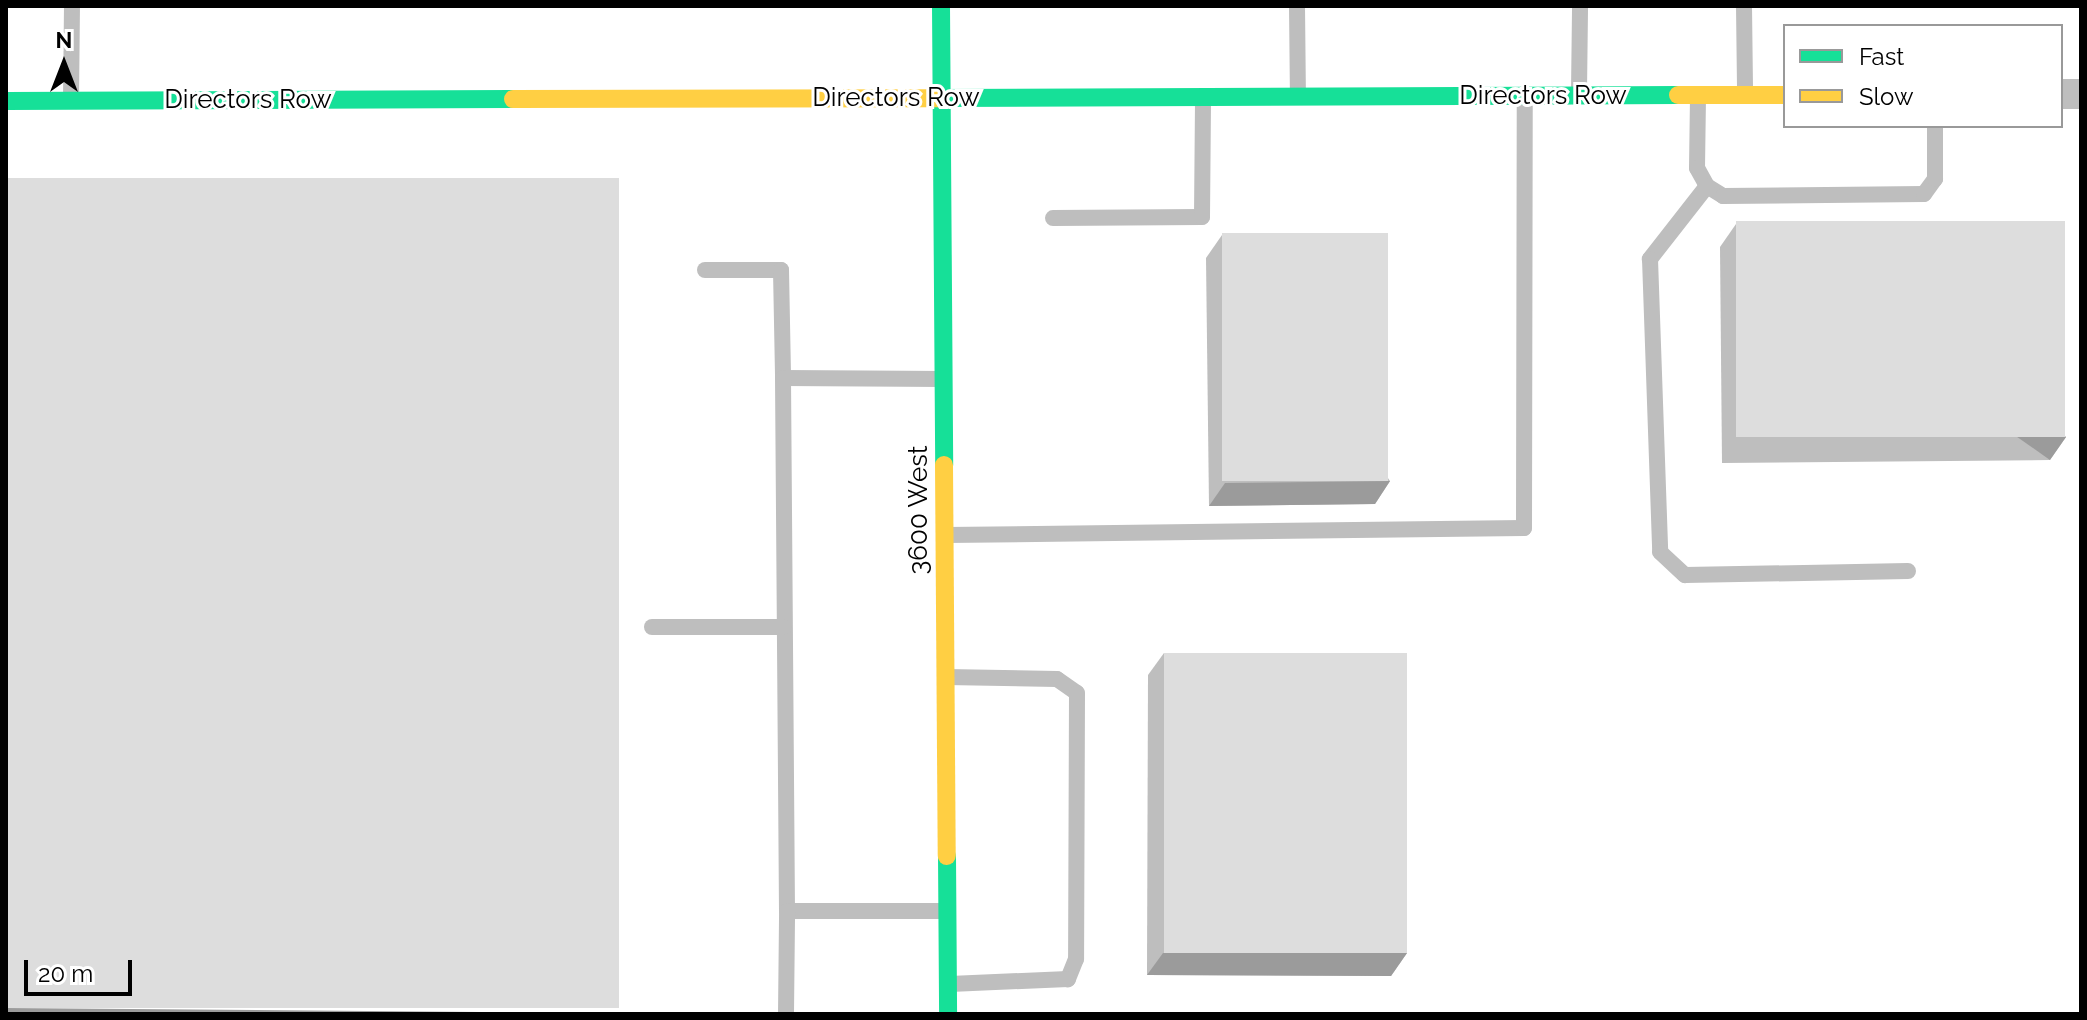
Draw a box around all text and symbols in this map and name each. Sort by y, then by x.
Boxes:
north arrow [24,24,104,104]
legend [1783,24,2063,128]
text: N [56,27,72,53]
text: Fast [1859,42,1904,71]
street label: Directors Row [1459,80,1627,112]
street label: Directors Row [812,82,980,114]
text: Slow [1859,82,1913,111]
street label: Directors Row [164,84,332,116]
street label: 3600 West [903,445,935,575]
scale bar [28,944,136,994]
text: 20 m [38,959,93,988]

